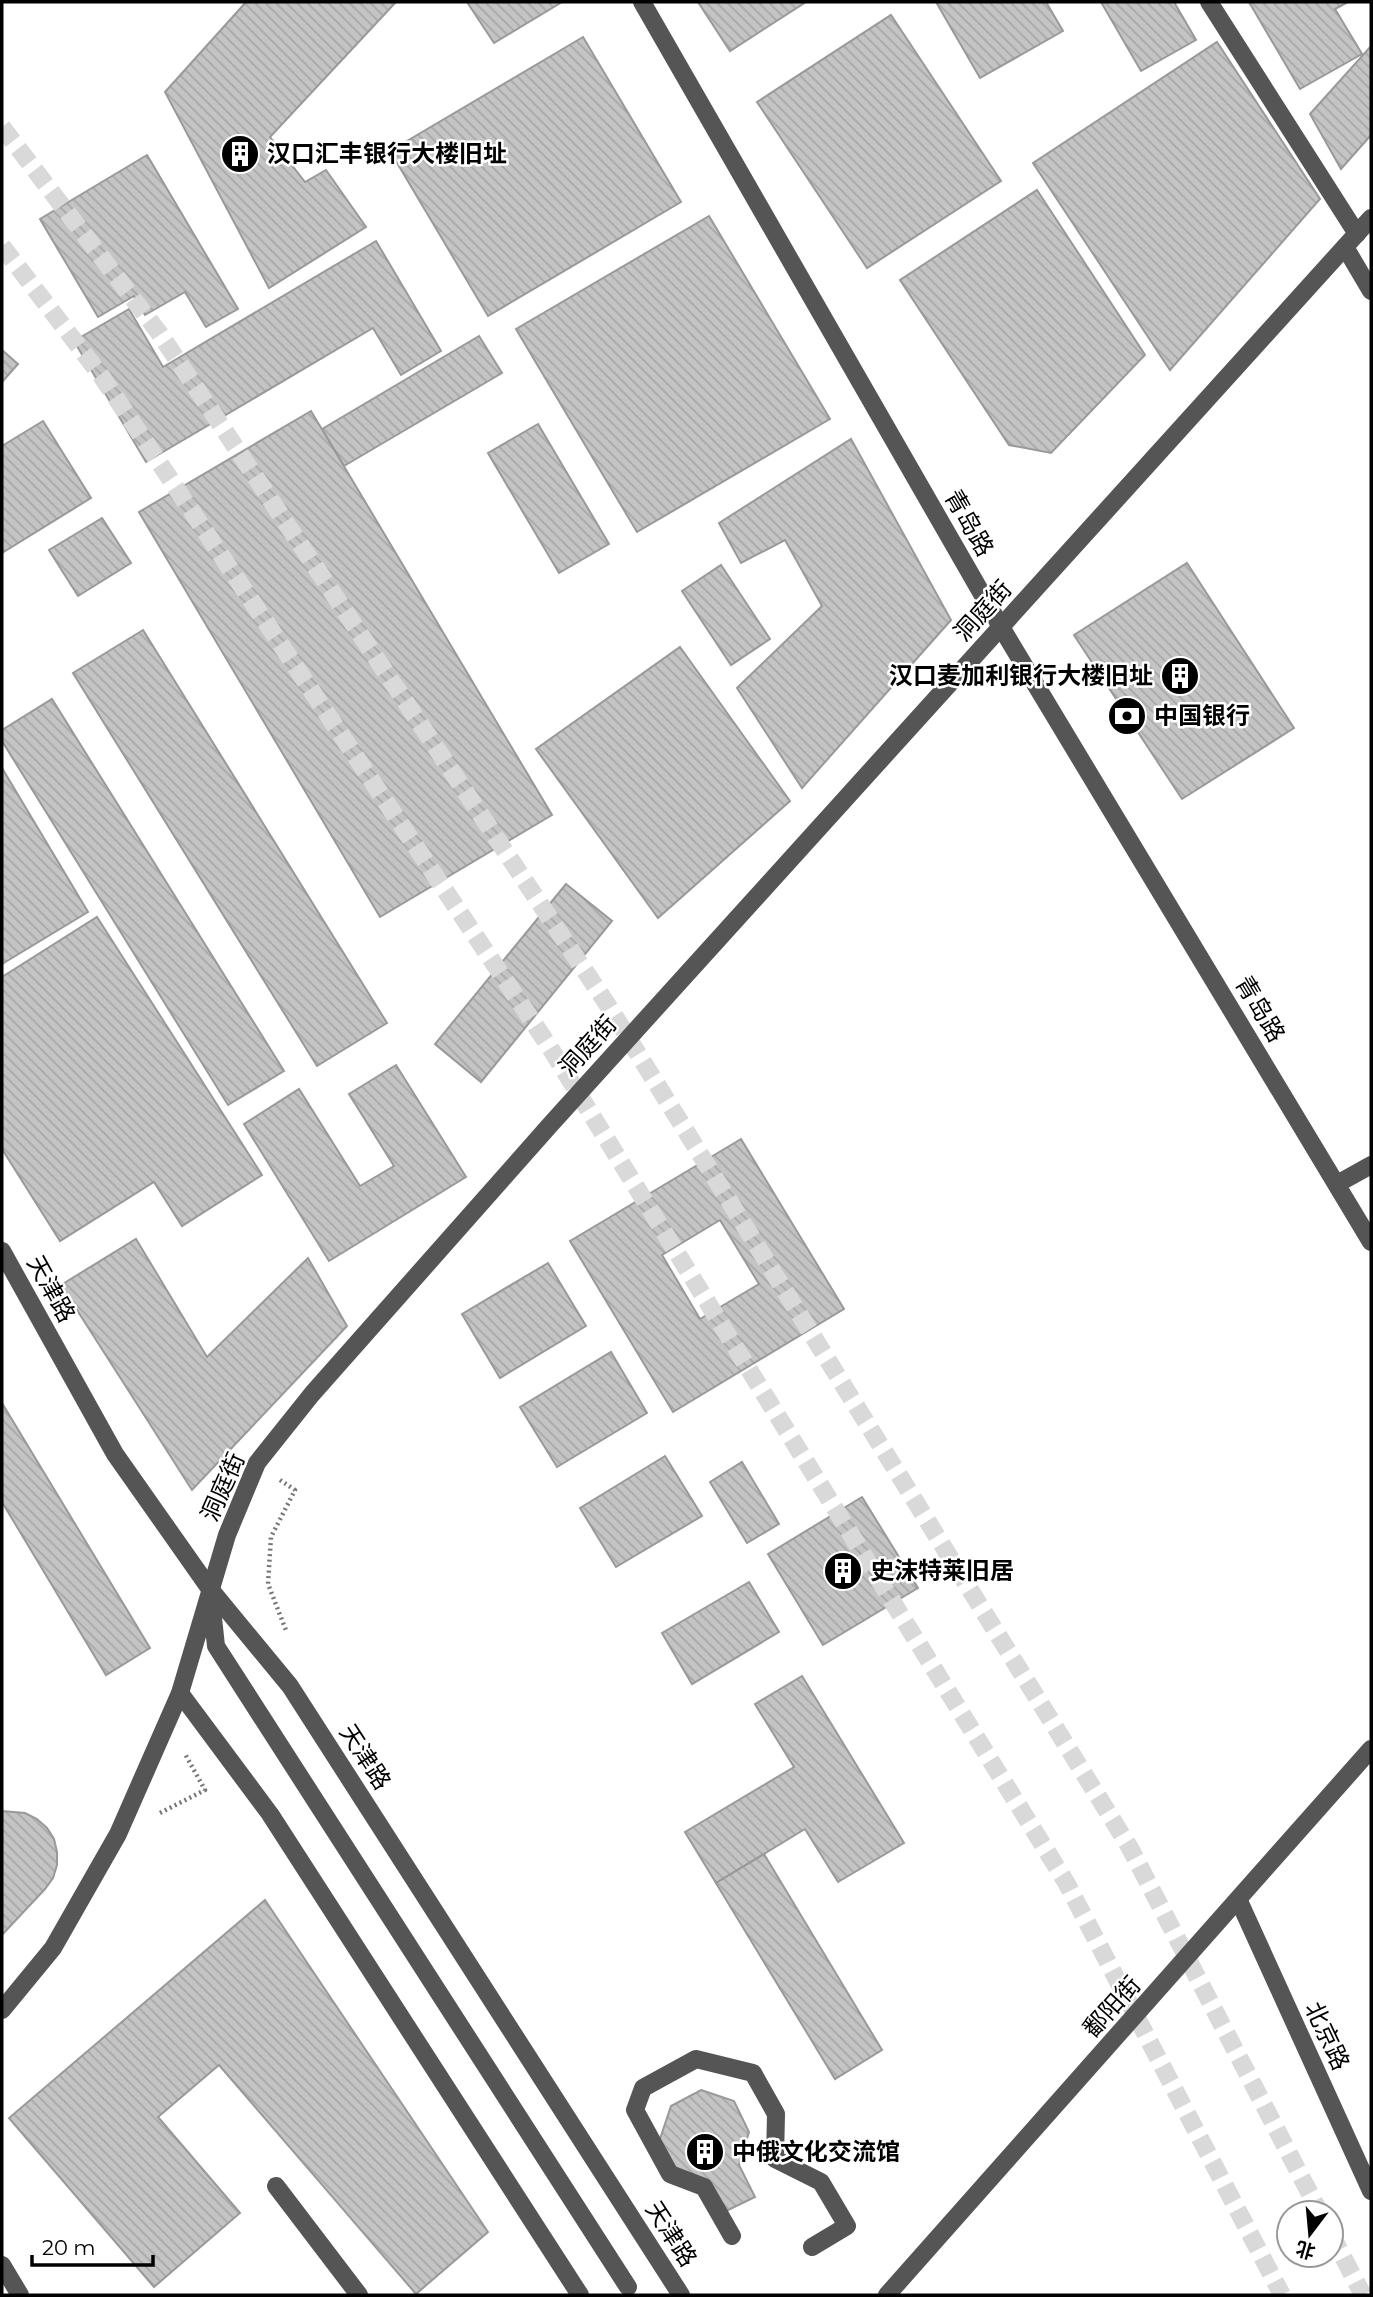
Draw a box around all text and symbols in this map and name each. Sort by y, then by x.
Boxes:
building icon: 汉口汇丰银行大楼旧址 [219,133,261,175]
place label: 汉口汇丰银行大楼旧址 [267,139,507,168]
street label: 青岛路 [939,484,1000,561]
street label: 洞庭街 [948,574,1017,647]
building icon: 汉口麦加利银行大楼旧址 [1159,655,1201,697]
place label: 汉口麦加利银行大楼旧址 [889,661,1153,690]
bank icon: 中国银行 [1106,695,1148,737]
place label: 中国银行 [1154,701,1250,730]
street label: 青岛路 [1229,970,1291,1047]
street label: 洞庭街 [553,1009,622,1082]
street label: 天津路 [21,1250,82,1327]
street label: 洞庭街 [195,1448,250,1526]
building icon: 史沫特莱旧居 [822,1550,864,1592]
place label: 史沫特莱旧居 [870,1556,1014,1585]
street label: 天津路 [334,1719,397,1795]
street label: 鄱阳街 [1077,1970,1146,2043]
street label: 北京路 [1299,1997,1356,2075]
building icon: 中俄文化交流馆 [684,2131,726,2173]
place label: 中俄文化交流馆 [732,2137,900,2166]
street label: 天津路 [640,2196,703,2272]
north arrow [1275,2199,1345,2269]
scale bar [32,2224,152,2268]
text: 20 m [42,2235,96,2260]
text: 北 [1293,2236,1318,2264]

